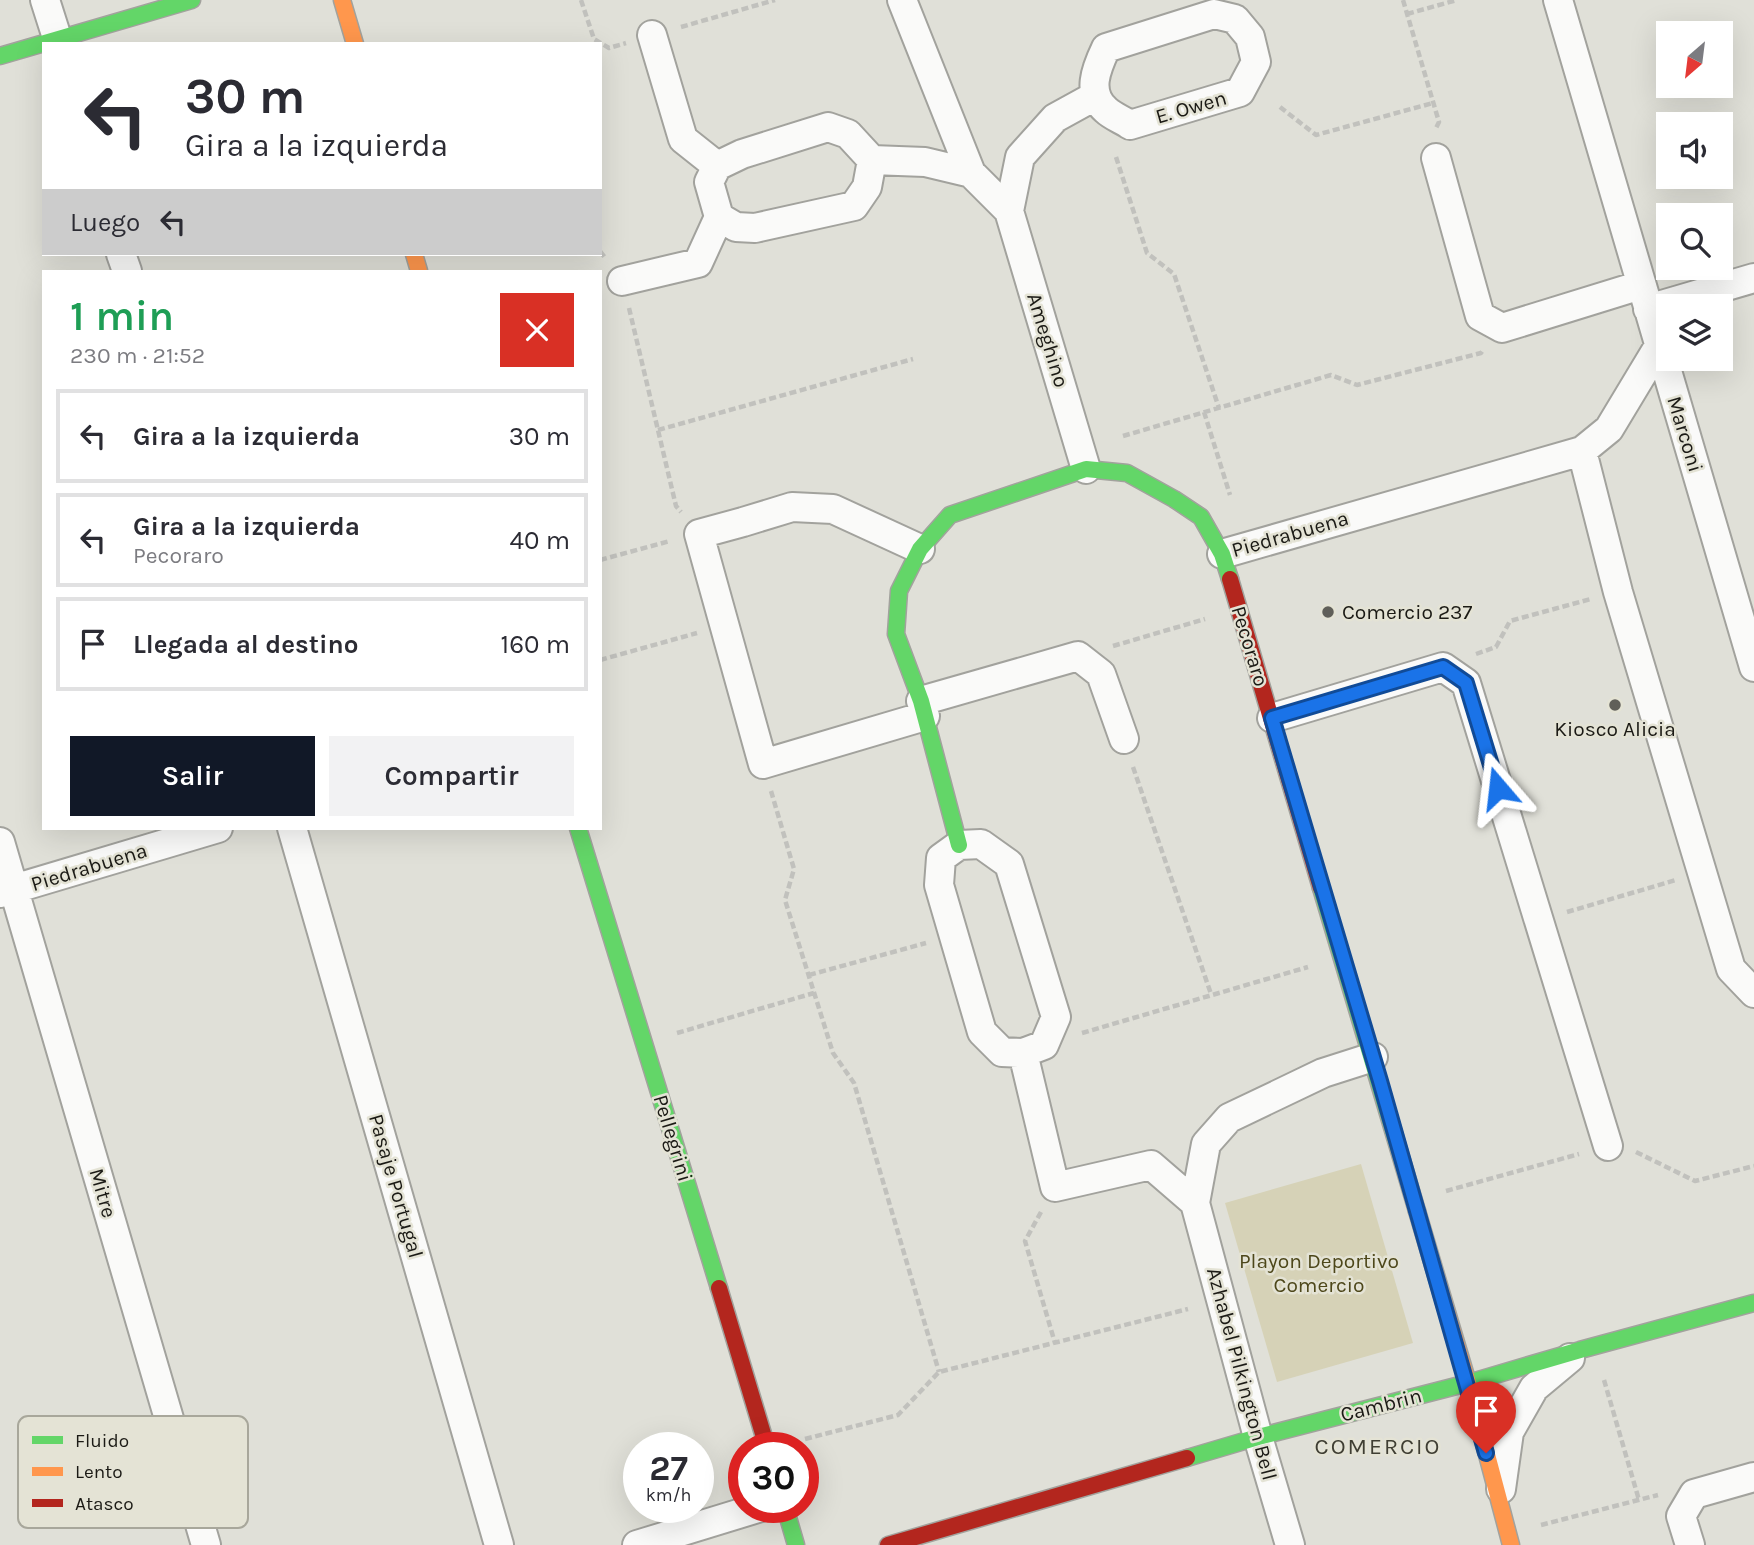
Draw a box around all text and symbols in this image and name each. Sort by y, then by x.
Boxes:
north arrow [1656,21,1732,98]
map controls [1656,21,1733,371]
text: 30 m [185,68,305,125]
icon: left [70,70,161,161]
street label: E. Owen [1153,85,1229,129]
button: sound [1656,112,1733,189]
text: Gira a la izquierda [185,127,448,164]
icon: left [154,203,192,241]
button: search [1656,203,1733,280]
text: Luego [70,207,140,238]
street label: Ameghino [1022,290,1074,390]
text: 1 min [70,291,174,341]
button: close [500,293,574,367]
button: layers [1656,294,1733,371]
text: 230 m · 21:52 [70,342,205,369]
street label: Marconi [1662,393,1708,475]
icon: left [74,417,112,455]
text: Gira a la izquierda [133,421,360,452]
text: 30 m [509,421,570,452]
street label: Piedrabuena [1229,506,1351,562]
text: Gira a la izquierda [133,511,360,542]
icon: left [74,521,112,559]
text: 40 m [510,525,570,556]
text: Pecoraro [133,542,224,569]
place label: Comercio 237 [1342,600,1472,624]
street label: Pecoraro [1226,603,1274,689]
marker: Comercio 237 [1320,604,1336,620]
icon: arrive [74,625,112,663]
text: Llegada al destino [133,629,359,660]
text: 160 m [501,629,570,660]
marker: Kiosco Alicia [1607,697,1623,713]
place label: Kiosco Alicia [1554,717,1676,741]
button: Salir [70,736,315,816]
button: Compartir [329,736,574,816]
position arrow [1461,751,1535,825]
street label: Piedrabuena [28,838,150,896]
street label: Pellegrini [648,1092,698,1184]
street label: Pasaje Portugal [364,1111,428,1261]
street label: Mitre [85,1166,121,1220]
park label: Playon Deportivo Comercio [1239,1249,1399,1297]
street label: Azhabel Pilkington Bell [1202,1265,1282,1483]
pin [1456,1381,1516,1453]
street label: Cambrin [1338,1383,1424,1427]
icon: arrive [1467,1392,1505,1430]
legend [18,1416,248,1528]
text: Fluido [75,1430,129,1452]
speed limit sign: 30 [728,1432,819,1523]
district label: COMERCIO [1315,1433,1441,1460]
text: 27 [649,1448,688,1489]
text: Lento [75,1461,123,1483]
text: km/h [646,1484,691,1506]
text: Atasco [75,1493,134,1515]

